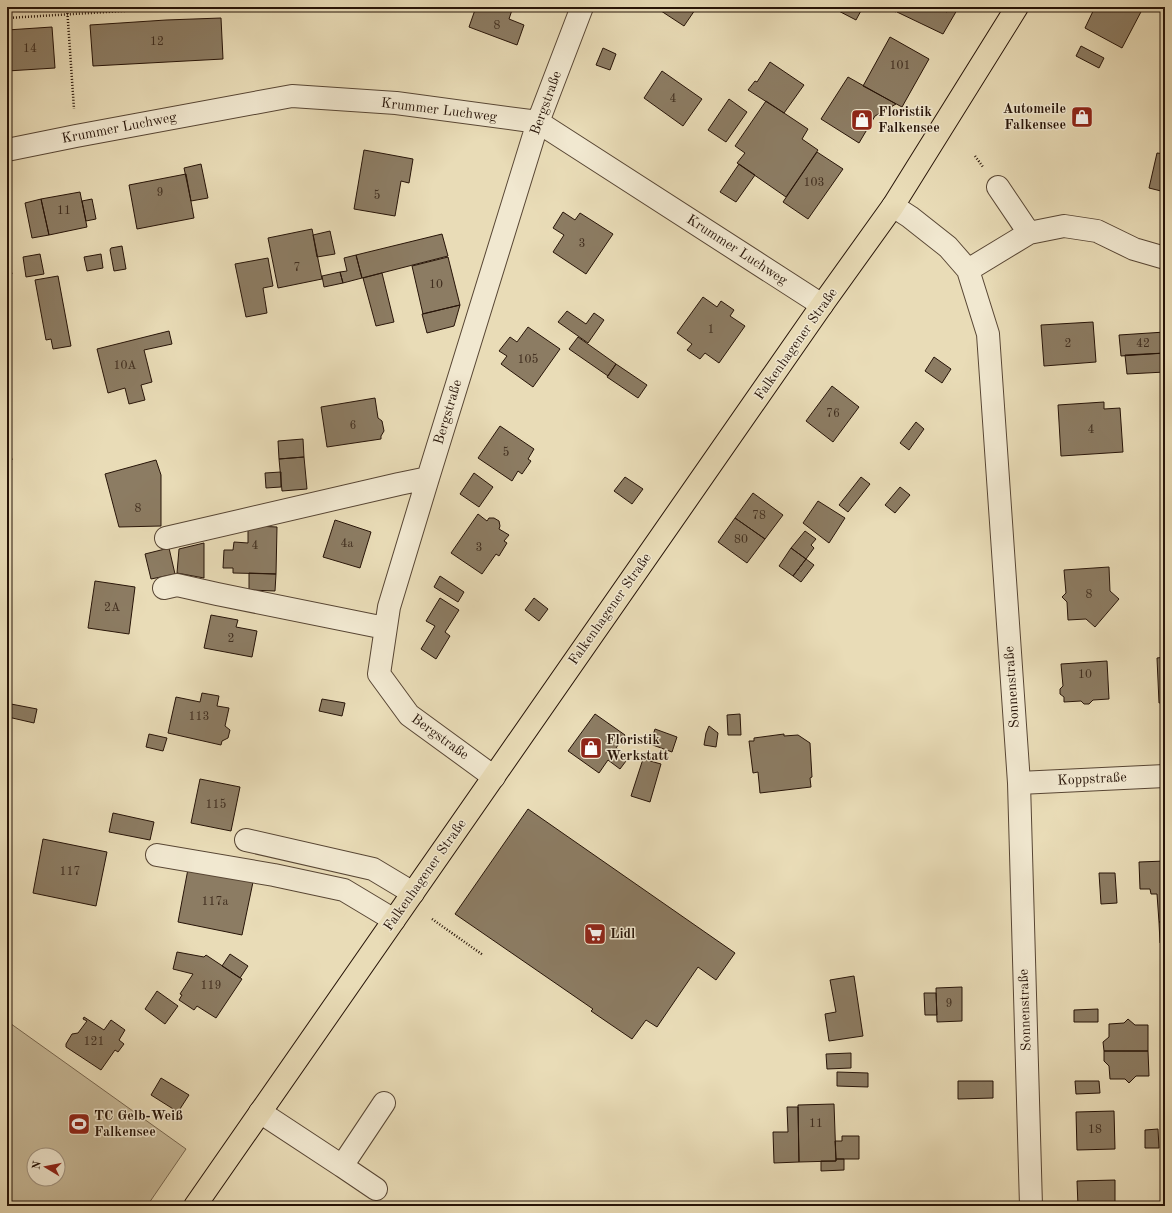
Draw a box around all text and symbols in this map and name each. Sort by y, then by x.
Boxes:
house number: 8 [494,20,501,32]
house number: 12 [150,36,164,48]
house number: 14 [23,43,37,55]
house number: 101 [890,60,910,72]
street label: Bergstraße [528,69,564,137]
house number: 4 [670,93,677,105]
street label: Krummer Luchweg [380,96,498,124]
place label: Automeile Falkensee [1003,102,1066,132]
shop icon: Automeile Falkensee [1069,104,1095,130]
place label: Floristik Falkensee [878,105,940,135]
shop icon: Floristik Falkensee [849,107,875,133]
street label: Krummer Luchweg [60,110,178,146]
house number: 103 [804,177,824,189]
house number: 9 [157,187,163,199]
house number: 5 [374,189,381,202]
house number: 11 [57,205,71,217]
street label: Krummer Luchweg [684,212,790,288]
house number: 3 [579,238,585,250]
house number: 7 [294,262,300,274]
house number: 10 [429,279,443,291]
street label: Falkenhagener Straße [752,286,840,402]
house number: 1 [708,324,714,336]
house number: 2 [1065,338,1071,350]
house number: 42 [1136,338,1150,350]
house number: 105 [518,353,538,366]
house number: 10A [113,360,137,372]
street label: Bergstraße [432,378,464,446]
house number: 76 [826,408,840,420]
house number: 6 [350,420,357,432]
house number: 4 [1088,424,1095,436]
house number: 5 [503,446,510,459]
house number: 8 [135,503,142,515]
house number: 78 [752,510,766,522]
house number: 80 [734,534,748,546]
house number: 4a [341,538,354,550]
house number: 4 [252,540,259,552]
house number: 3 [476,542,482,554]
street label: Falkenhagener Straße [566,551,654,667]
house number: 8 [1086,589,1093,601]
house number: 2A [104,602,120,614]
house number: 2 [228,633,234,645]
street label: Sonnenstraße [1002,646,1022,728]
house number: 10 [1078,669,1092,681]
house number: 113 [189,711,209,723]
street label: Bergstraße [409,712,471,762]
place label: Floristik Werkstatt [606,733,669,763]
shop icon: Floristik Werkstatt [578,735,604,761]
street label: Koppstraße [1057,770,1127,788]
house number: 115 [206,798,226,811]
street label: Falkenhagener Straße [381,817,469,933]
house number: 117 [60,866,80,878]
house number: 117a [202,896,228,908]
supermarket icon: Lidl [582,921,608,947]
place label: Lidl [610,927,635,941]
street label: Sonnenstraße [1017,969,1033,1051]
house number: 119 [201,980,221,992]
house number: 9 [946,998,952,1010]
house number: 121 [84,1036,104,1048]
place label: TC Gelb-Weiß Falkensee [94,1109,183,1139]
sports icon: TC Gelb-Weiß Falkensee [66,1111,92,1137]
house number: 11 [809,1118,823,1130]
house number: 18 [1088,1124,1102,1136]
north arrow [26,1147,66,1187]
text: N [31,1160,44,1171]

